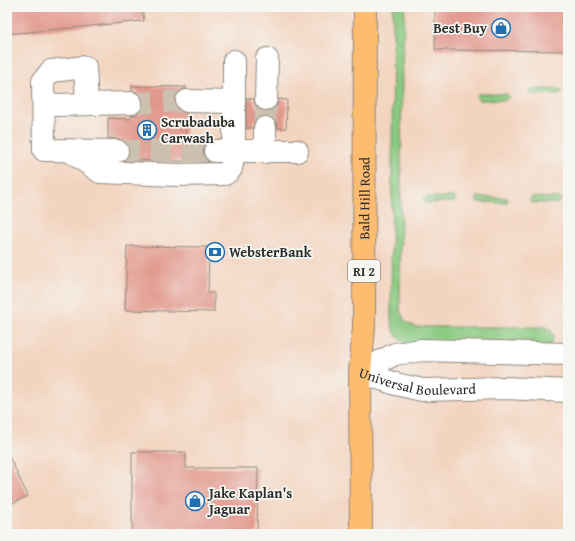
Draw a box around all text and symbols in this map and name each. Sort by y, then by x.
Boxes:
shop icon: Best Buy [490,17,512,39]
place label: Best Buy [433,18,488,38]
place label: Scrubaduba Carwash [161,112,236,148]
building icon: Scrubaduba Carwash [136,119,158,141]
street label: Bald Hill Road [354,156,375,240]
bank icon: WebsterBank [204,241,226,263]
place label: WebsterBank [229,242,313,262]
road number: RI 2 [348,260,380,282]
street label: Universal Boulevard [356,362,477,400]
place label: Jake Kaplan's Jaguar [207,483,292,519]
shop icon: Jake Kaplan's Jaguar [184,490,206,512]

